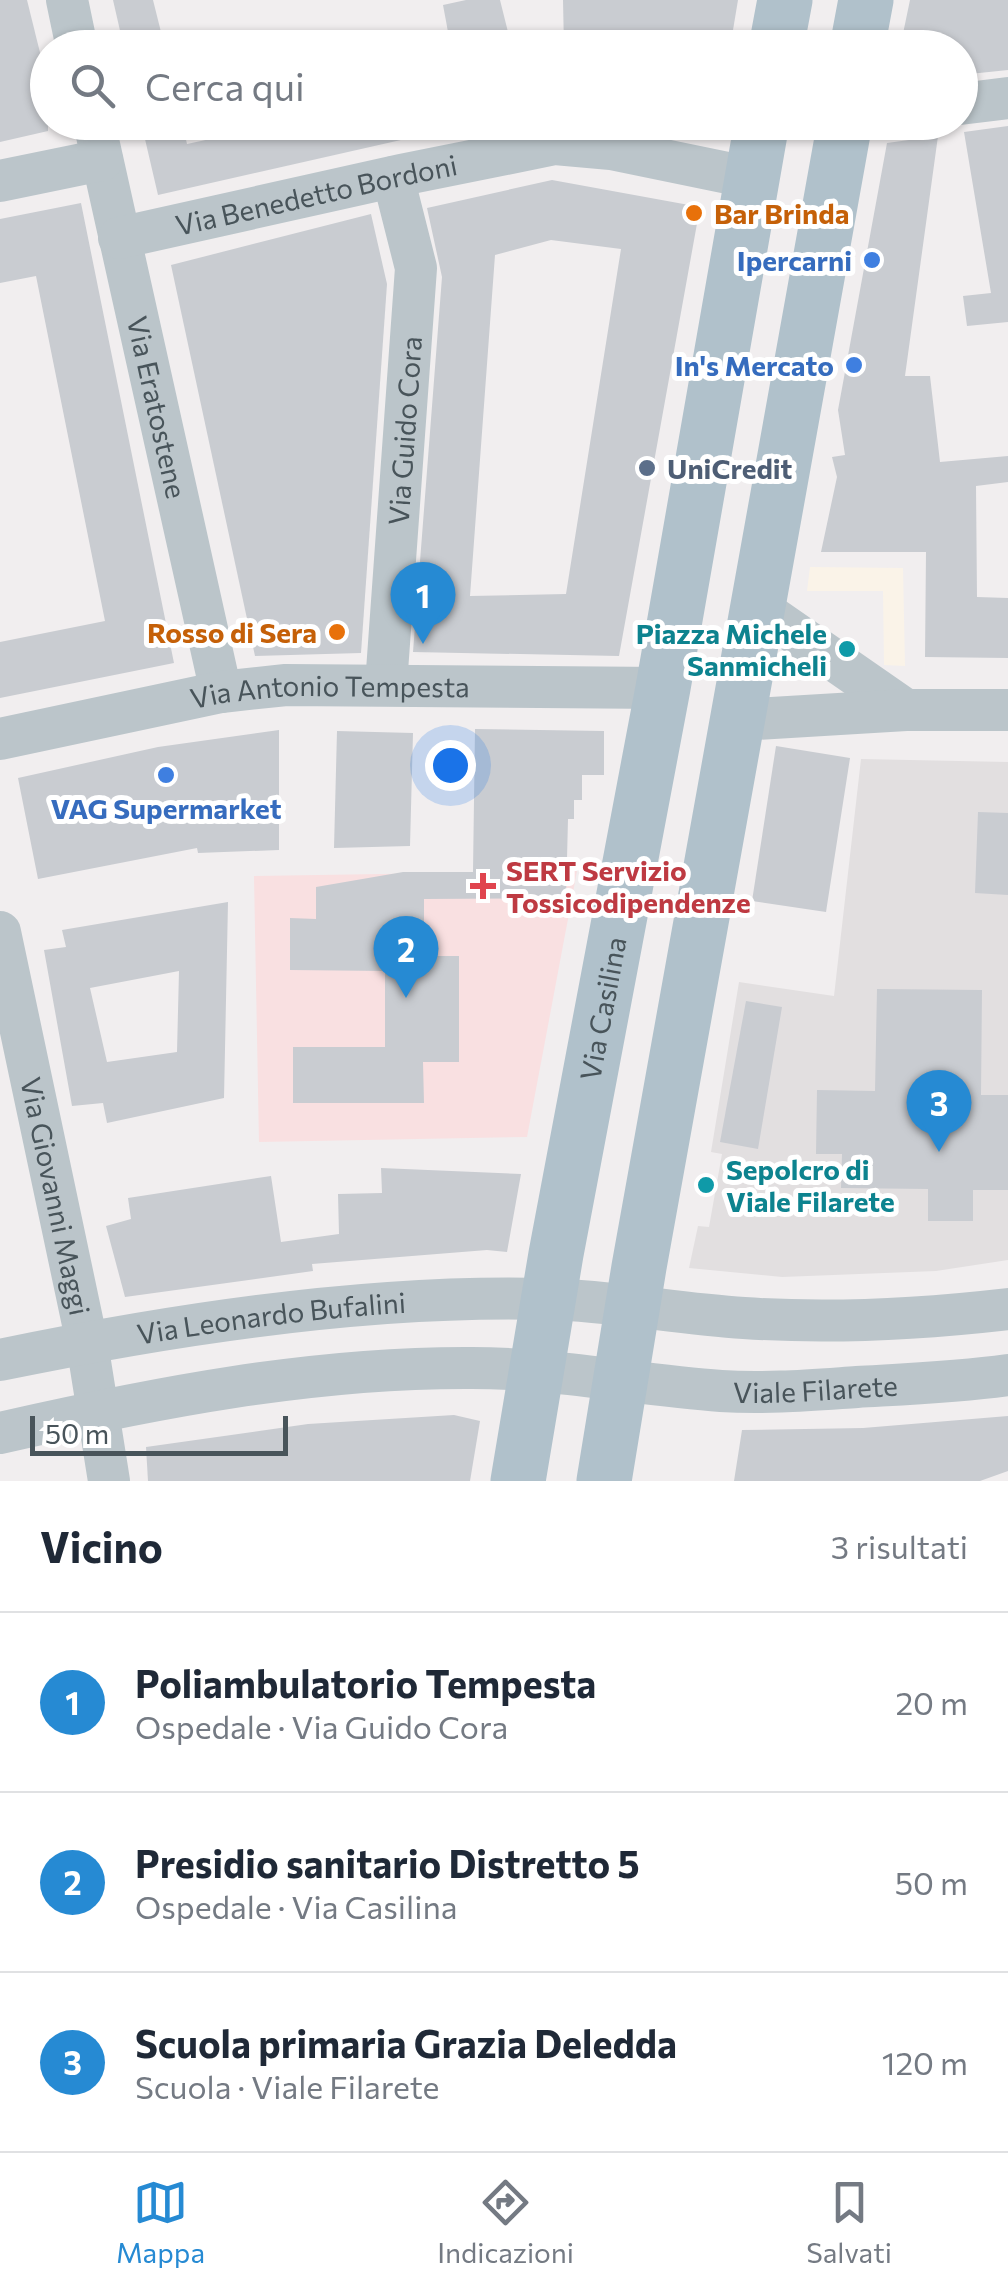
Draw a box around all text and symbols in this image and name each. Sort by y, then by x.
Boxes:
search box [30,30,978,140]
icon: search [65,58,120,113]
text: Cerca qui [145,62,305,109]
street label: Via Benedetto Bordoni [172,147,460,242]
place label: Bar Brinda [714,196,849,230]
marker: Bar Brinda [683,202,705,224]
place label: Ipercarni [737,243,852,277]
marker: Ipercarni [861,249,883,271]
street label: Via Eratostene [121,313,194,501]
street label: Via Guido Cora [381,335,428,526]
place label: In's Mercato [675,348,834,382]
marker: In's Mercato [843,354,865,376]
place label: UniCredit [667,451,793,485]
marker: UniCredit [636,457,658,479]
pin: 1 [390,562,456,644]
place label: Rosso di Sera [147,615,317,649]
place label: Piazza Michele Sanmicheli [636,616,827,682]
marker: Rosso di Sera [326,621,348,643]
marker: Piazza Michele Sanmicheli [836,638,858,660]
street label: Via Antonio Tempesta [187,668,470,715]
your location [425,740,476,791]
marker: VAG Supermarket [155,764,177,786]
place label: VAG Supermarket [51,791,282,825]
place label: SERT Servizio Tossicodipendenze [506,853,751,919]
marker: SERT Servizio Tossicodipendenze [470,873,496,899]
pin: 2 [374,916,438,998]
street label: Via Casilina [572,934,633,1083]
pin: 3 [906,1070,972,1152]
street label: Via Giovanni Maggi [14,1074,98,1318]
place label: Sepolcro di Viale Filarete [726,1152,895,1218]
marker: Sepolcro di Viale Filarete [695,1174,717,1196]
street label: Via Leonardo Bufalini [134,1285,407,1351]
street label: Viale Filarete [733,1368,899,1409]
scale bar [30,1411,288,1456]
text: 50 m [45,1416,109,1450]
text: Vicino [40,1520,163,1572]
text: 3 risultati [831,1526,968,1566]
text: Poliambulatorio Tempesta [135,1659,596,1706]
text: 1 [65,1682,80,1722]
text: 20 m [895,1682,968,1722]
text: Ospedale · Via Guido Cora [135,1706,508,1746]
text: Presidio sanitario Distretto 5 [135,1839,640,1886]
text: 2 [63,1862,82,1902]
text: 50 m [895,1862,968,1902]
text: Ospedale · Via Casilina [135,1886,457,1926]
text: Scuola primaria Grazia Deledda [135,2019,677,2066]
text: 3 [63,2042,82,2082]
text: 120 m [882,2042,968,2082]
text: Scuola · Viale Filarete [135,2066,439,2106]
tab: Mappa [116,2175,205,2269]
tab: Indicazioni [437,2175,574,2269]
tab: Salvati [806,2175,892,2269]

